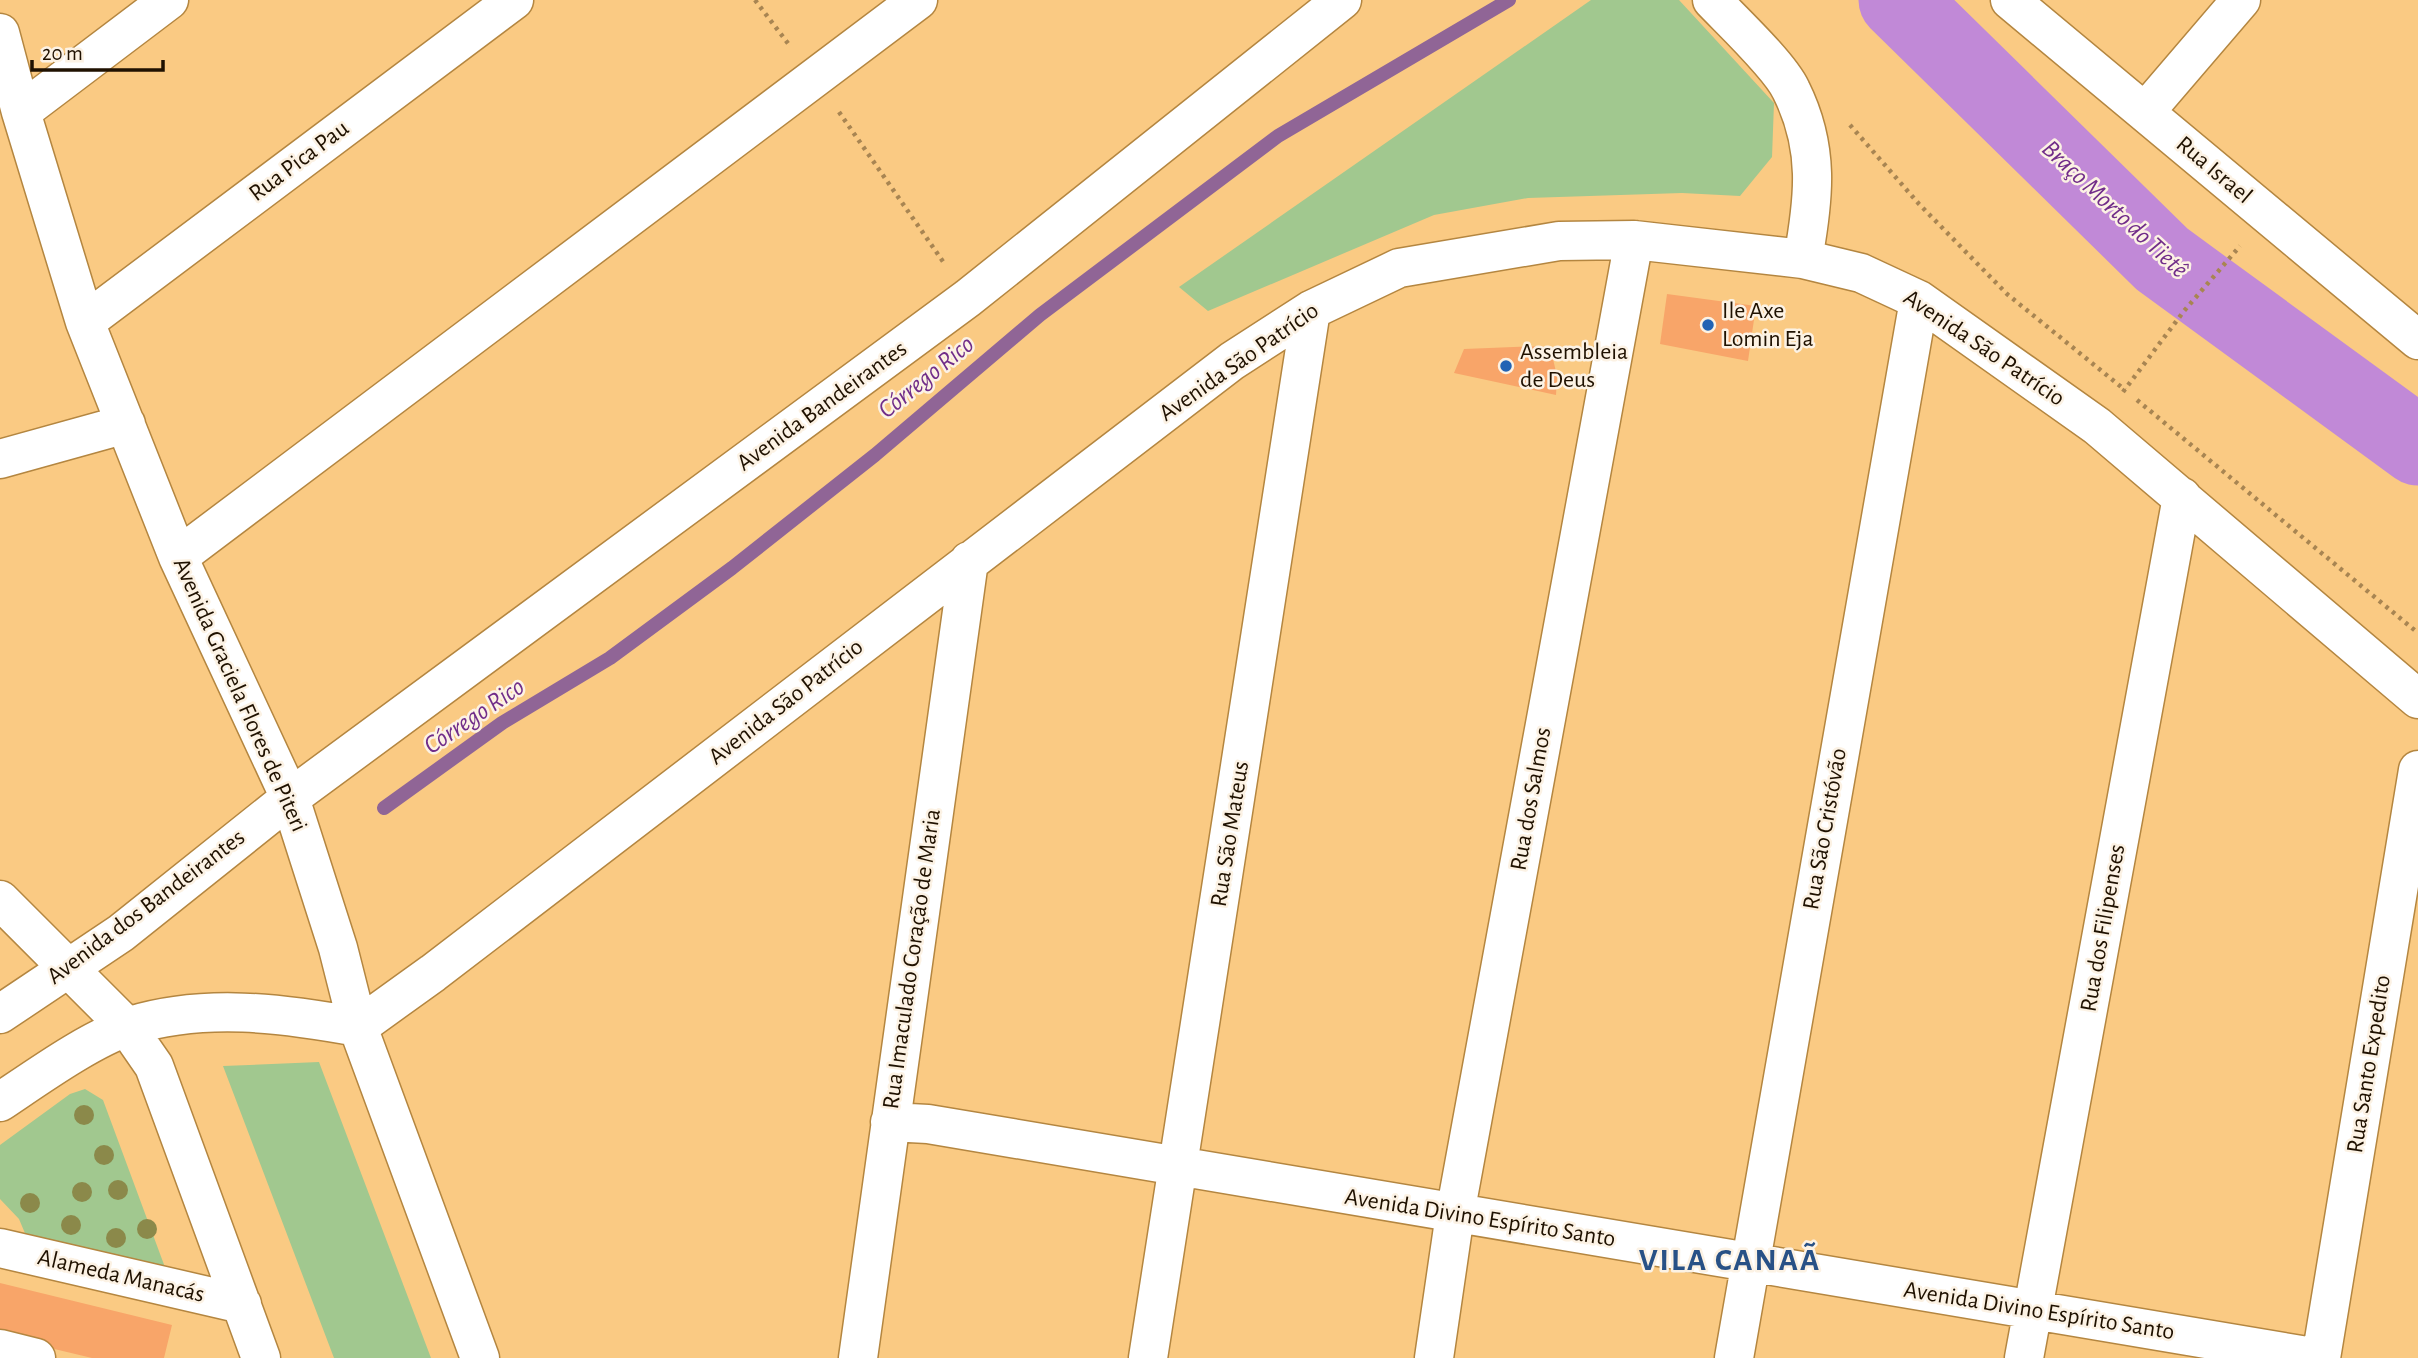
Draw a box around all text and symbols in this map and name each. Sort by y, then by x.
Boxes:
scale bar [32,28,163,72]
text: 20 m [42,43,83,64]
street label: Rua Pica Pau [245,116,353,206]
street label: Rua Israel [2172,132,2256,208]
water label: Braço Morto do Tietê [2037,135,2193,283]
street label: Avenida São Patrício [1899,285,2069,411]
street label: Avenida São Patrício [1155,298,1323,426]
place label: Ile Axe Lomin Eja [1722,299,1814,351]
marker: Ile Axe Lomin Eja [1700,317,1716,333]
water label: Córrego Rico [873,331,979,423]
street label: Avenida Bandeirantes [733,337,911,475]
place label: Assembleia de Deus [1520,340,1628,392]
marker: Assembleia de Deus [1498,358,1514,374]
street label: Avenida Graciela Flores de Piteri [169,555,311,835]
street label: Avenida São Patrício [704,634,868,770]
water label: Córrego Rico [419,673,529,759]
street label: Rua dos Salmos [1507,726,1555,872]
street label: Rua São Cristóvão [1799,746,1851,912]
street label: Rua São Mateus [1207,759,1253,909]
street label: Rua Imaculado Coração de Maria [879,807,945,1111]
street label: Avenida dos Bandeirantes [43,825,249,989]
street label: Rua dos Filipenses [2076,842,2130,1014]
street label: Rua Santo Expedito [2343,973,2395,1155]
street label: Avenida Divino Espírito Santo [1343,1185,1617,1251]
district label: VILA CANAÃ [1639,1242,1821,1276]
street label: Alameda Manacás [35,1245,207,1307]
street label: Avenida Divino Espírito Santo [1902,1278,2176,1344]

